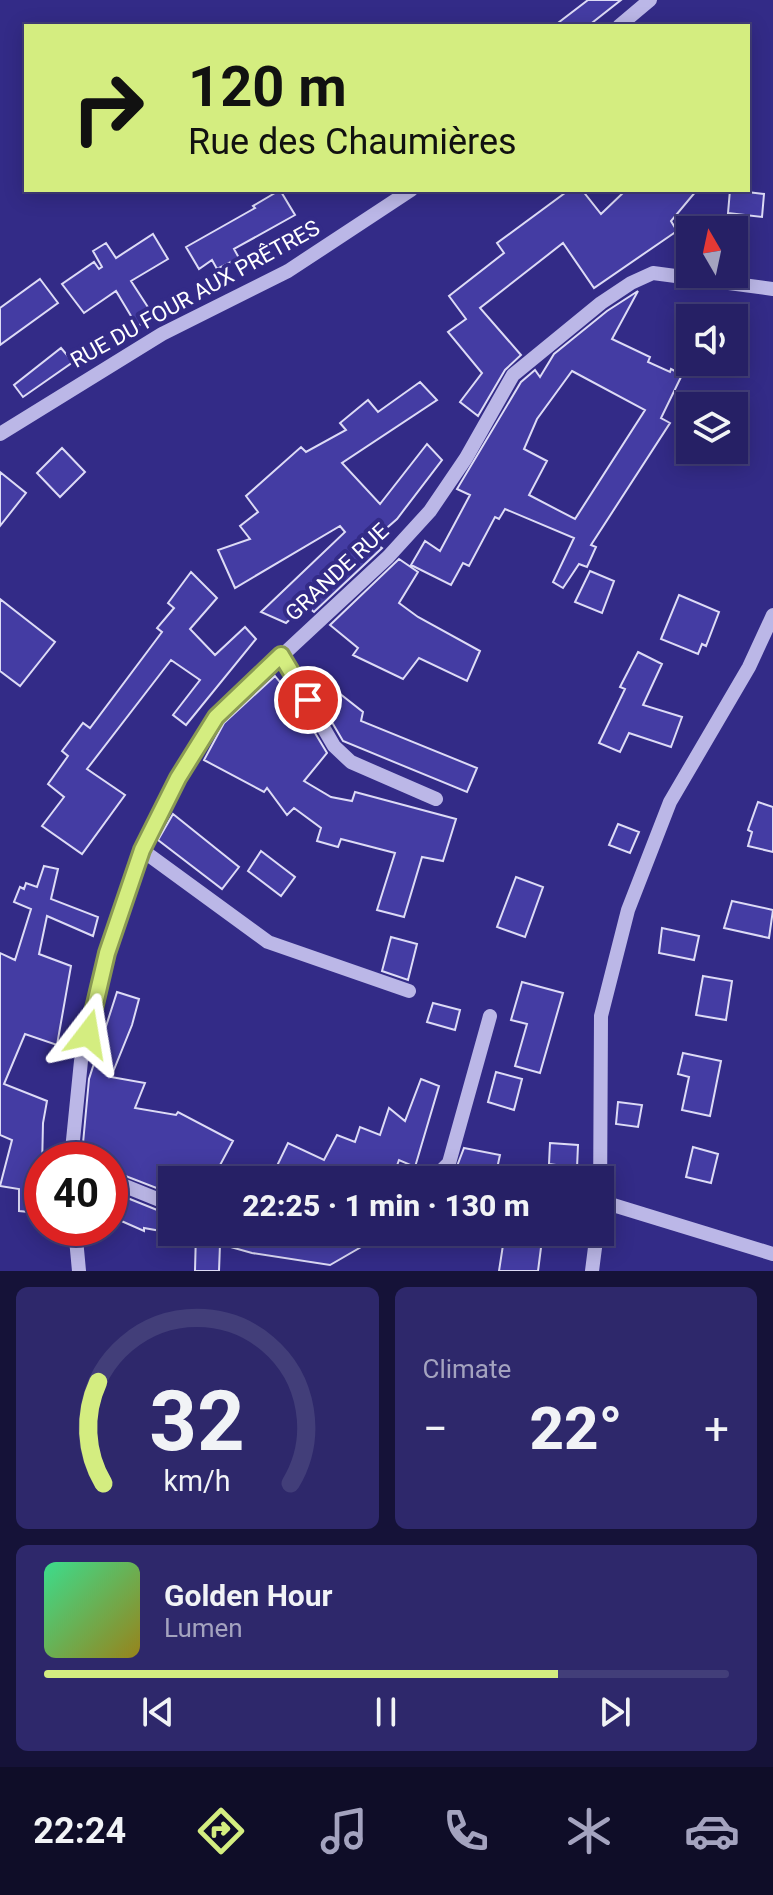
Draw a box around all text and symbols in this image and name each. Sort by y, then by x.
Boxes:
text: 120 m [188,54,347,120]
icon: right [56,56,160,160]
text: Rue des Chaumières [188,121,517,163]
street label: RUE DU FOUR AUX PRÊTRES [66,215,324,373]
north arrow [676,216,748,288]
map controls [676,216,748,464]
button: sound [676,304,748,376]
button: layers [676,392,748,464]
street label: GRANDE RUE [280,518,394,626]
pin [274,666,342,734]
icon: arrive [286,678,330,722]
position arrow [46,992,130,1076]
speed limit sign: 40 [24,1142,128,1246]
text: 22:25 · 1 min · 130 m [242,1188,530,1223]
text: Climate [423,1354,511,1384]
text: 32 [150,1373,245,1470]
text: 22° [529,1393,622,1464]
text: − [423,1403,448,1455]
text: + [704,1403,729,1455]
text: km/h [164,1464,231,1498]
text: Golden Hour [164,1578,333,1613]
text: Lumen [164,1613,243,1643]
icon: previous [136,1690,180,1734]
icon: pause [364,1690,408,1734]
icon: next [593,1690,637,1734]
icon: directions [193,1803,249,1859]
icon: music [316,1803,372,1859]
icon: phone [438,1803,494,1859]
icon: climate [561,1803,617,1859]
icon: car [684,1803,740,1859]
text: 22:24 [33,1810,126,1852]

